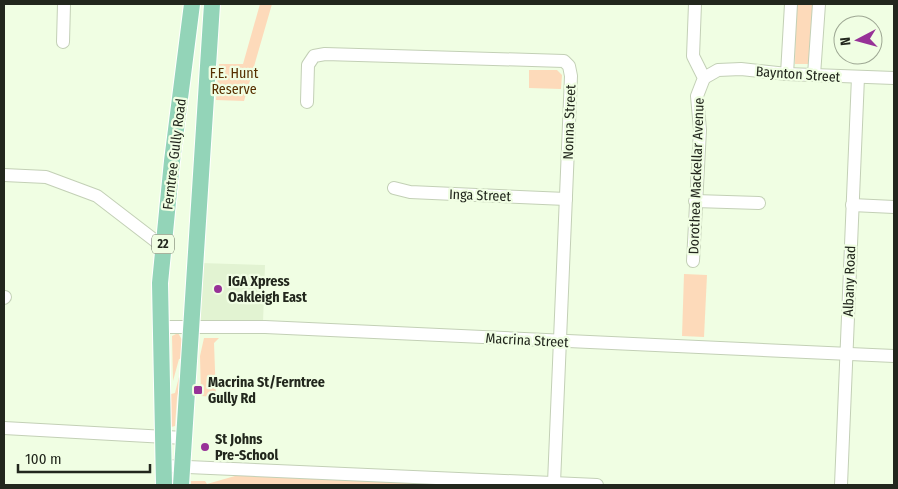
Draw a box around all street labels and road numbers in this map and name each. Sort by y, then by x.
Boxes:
street label: Baynton Street [755,63,841,86]
street label: Nonna Street [560,84,579,160]
street label: Ferntree Gully Road [159,97,190,211]
street label: Dorothea Mackellar Avenue [685,97,708,255]
street label: Inga Street [449,186,512,205]
road number: 22 [152,234,174,253]
street label: Albany Road [840,245,859,317]
street label: Macrina Street [485,330,569,351]

